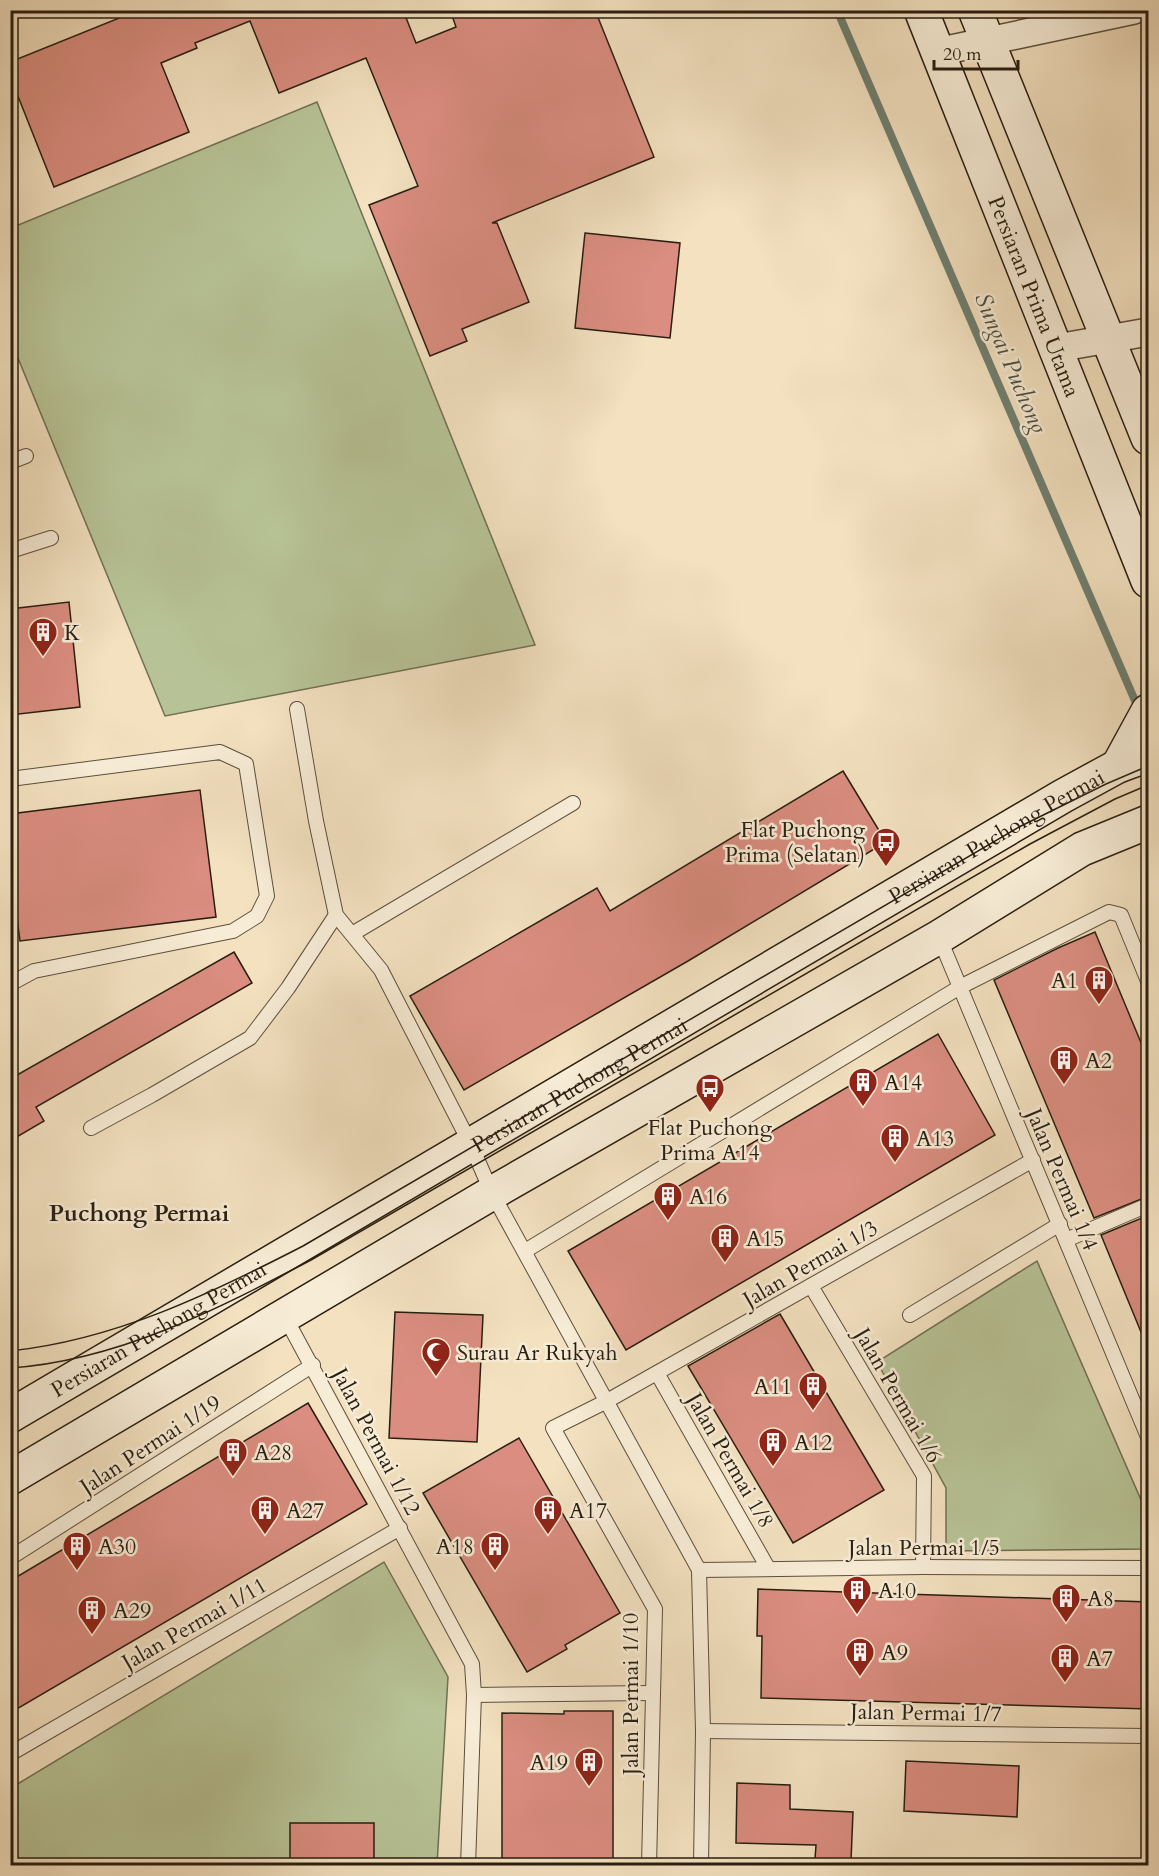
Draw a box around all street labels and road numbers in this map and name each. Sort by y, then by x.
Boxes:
street label: Persiaran Prima Utama [980,192,1087,402]
street label: Persiaran Puchong Permai [883,762,1110,912]
street label: Persiaran Puchong Permai [466,1010,693,1160]
street label: Jalan Permai 1/4 [1018,1101,1105,1255]
street label: Jalan Permai 1/3 [735,1213,884,1316]
street label: Persiaran Puchong Permai [45,1254,272,1405]
street label: Jalan Permai 1/6 [846,1320,949,1469]
street label: Jalan Permai 1/12 [323,1360,428,1520]
street label: Jalan Permai 1/8 [678,1385,781,1534]
street label: Jalan Permai 1/19 [72,1388,227,1503]
street label: Jalan Permai 1/5 [845,1533,1000,1563]
street label: Jalan Permai 1/11 [114,1570,272,1679]
street label: Jalan Permai 1/10 [616,1613,646,1778]
street label: Jalan Permai 1/7 [847,1697,1002,1729]

